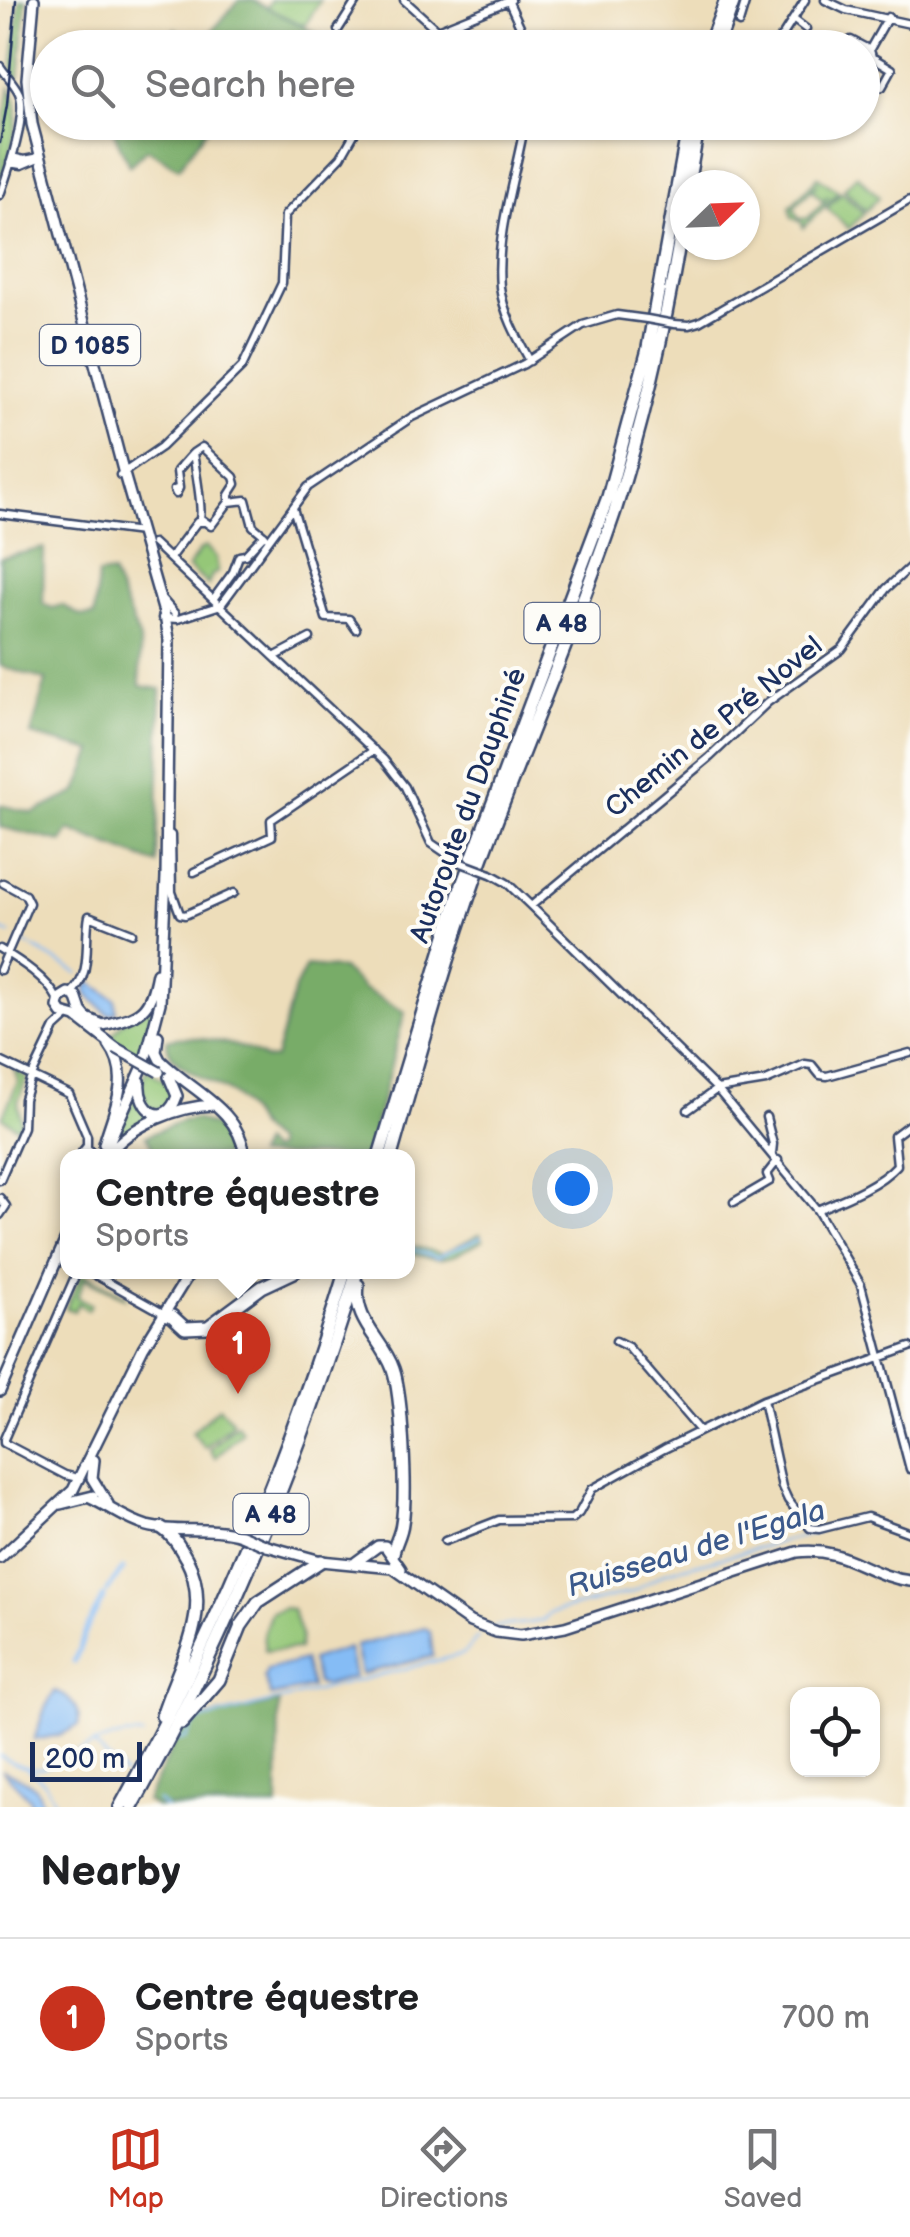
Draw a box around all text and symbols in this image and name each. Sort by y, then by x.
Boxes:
search box [30,30,880,140]
icon: search [65,58,120,113]
text: Search here [145,63,356,108]
north arrow [670,170,760,260]
road number: D 1085 [40,325,140,365]
road number: A 48 [524,603,600,643]
street label: Chemin de Pré Novel [599,630,829,825]
street label: Autoroute du Dauphiné [403,663,534,948]
popup [60,1149,415,1279]
your location [547,1163,598,1214]
text: Centre équestre [95,1172,380,1217]
text: Sports [95,1217,189,1256]
pin: 1 [206,1312,270,1394]
water label: Ruisseau de l'Egala [563,1493,830,1605]
road number: A 48 [234,1494,308,1534]
map controls [790,1687,880,1777]
button: locate [790,1687,880,1777]
scale bar [30,1737,142,1782]
text: 200 m [45,1743,125,1776]
text: Nearby [40,1847,180,1898]
text: Centre équestre [135,1976,419,2021]
text: 1 [66,1999,79,2038]
text: 700 m [782,1999,870,2038]
text: Sports [135,2021,228,2060]
tab: Map [108,2122,164,2215]
tab: Directions [379,2122,508,2215]
tab: Saved [724,2122,802,2215]

